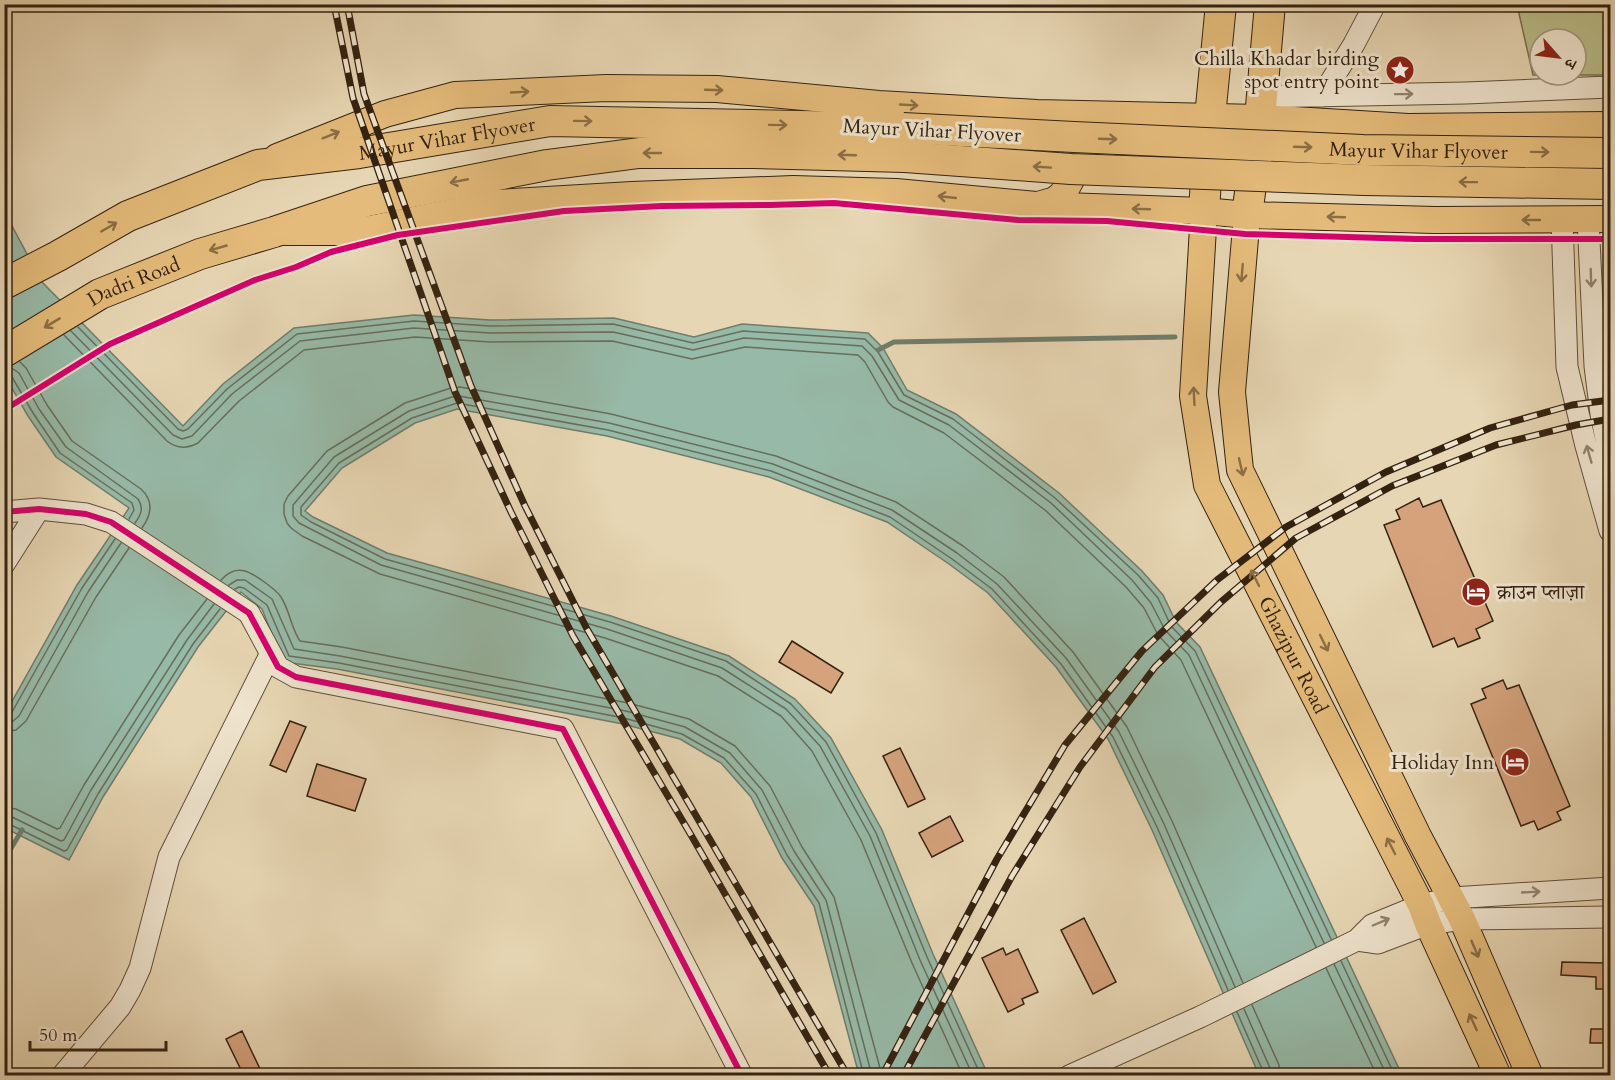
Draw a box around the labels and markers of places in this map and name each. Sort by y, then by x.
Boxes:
place label: Chilla Khadar birding spot entry point [1194,45,1380,95]
place icon: Chilla Khadar birding spot entry point [1384,54,1416,86]
hotel icon: क्राउन प्लाज़ा [1460,576,1492,608]
place label: क्राउन प्लाज़ा [1496,579,1585,606]
hotel icon: Holiday Inn [1499,746,1531,778]
place label: Holiday Inn [1391,749,1495,776]

